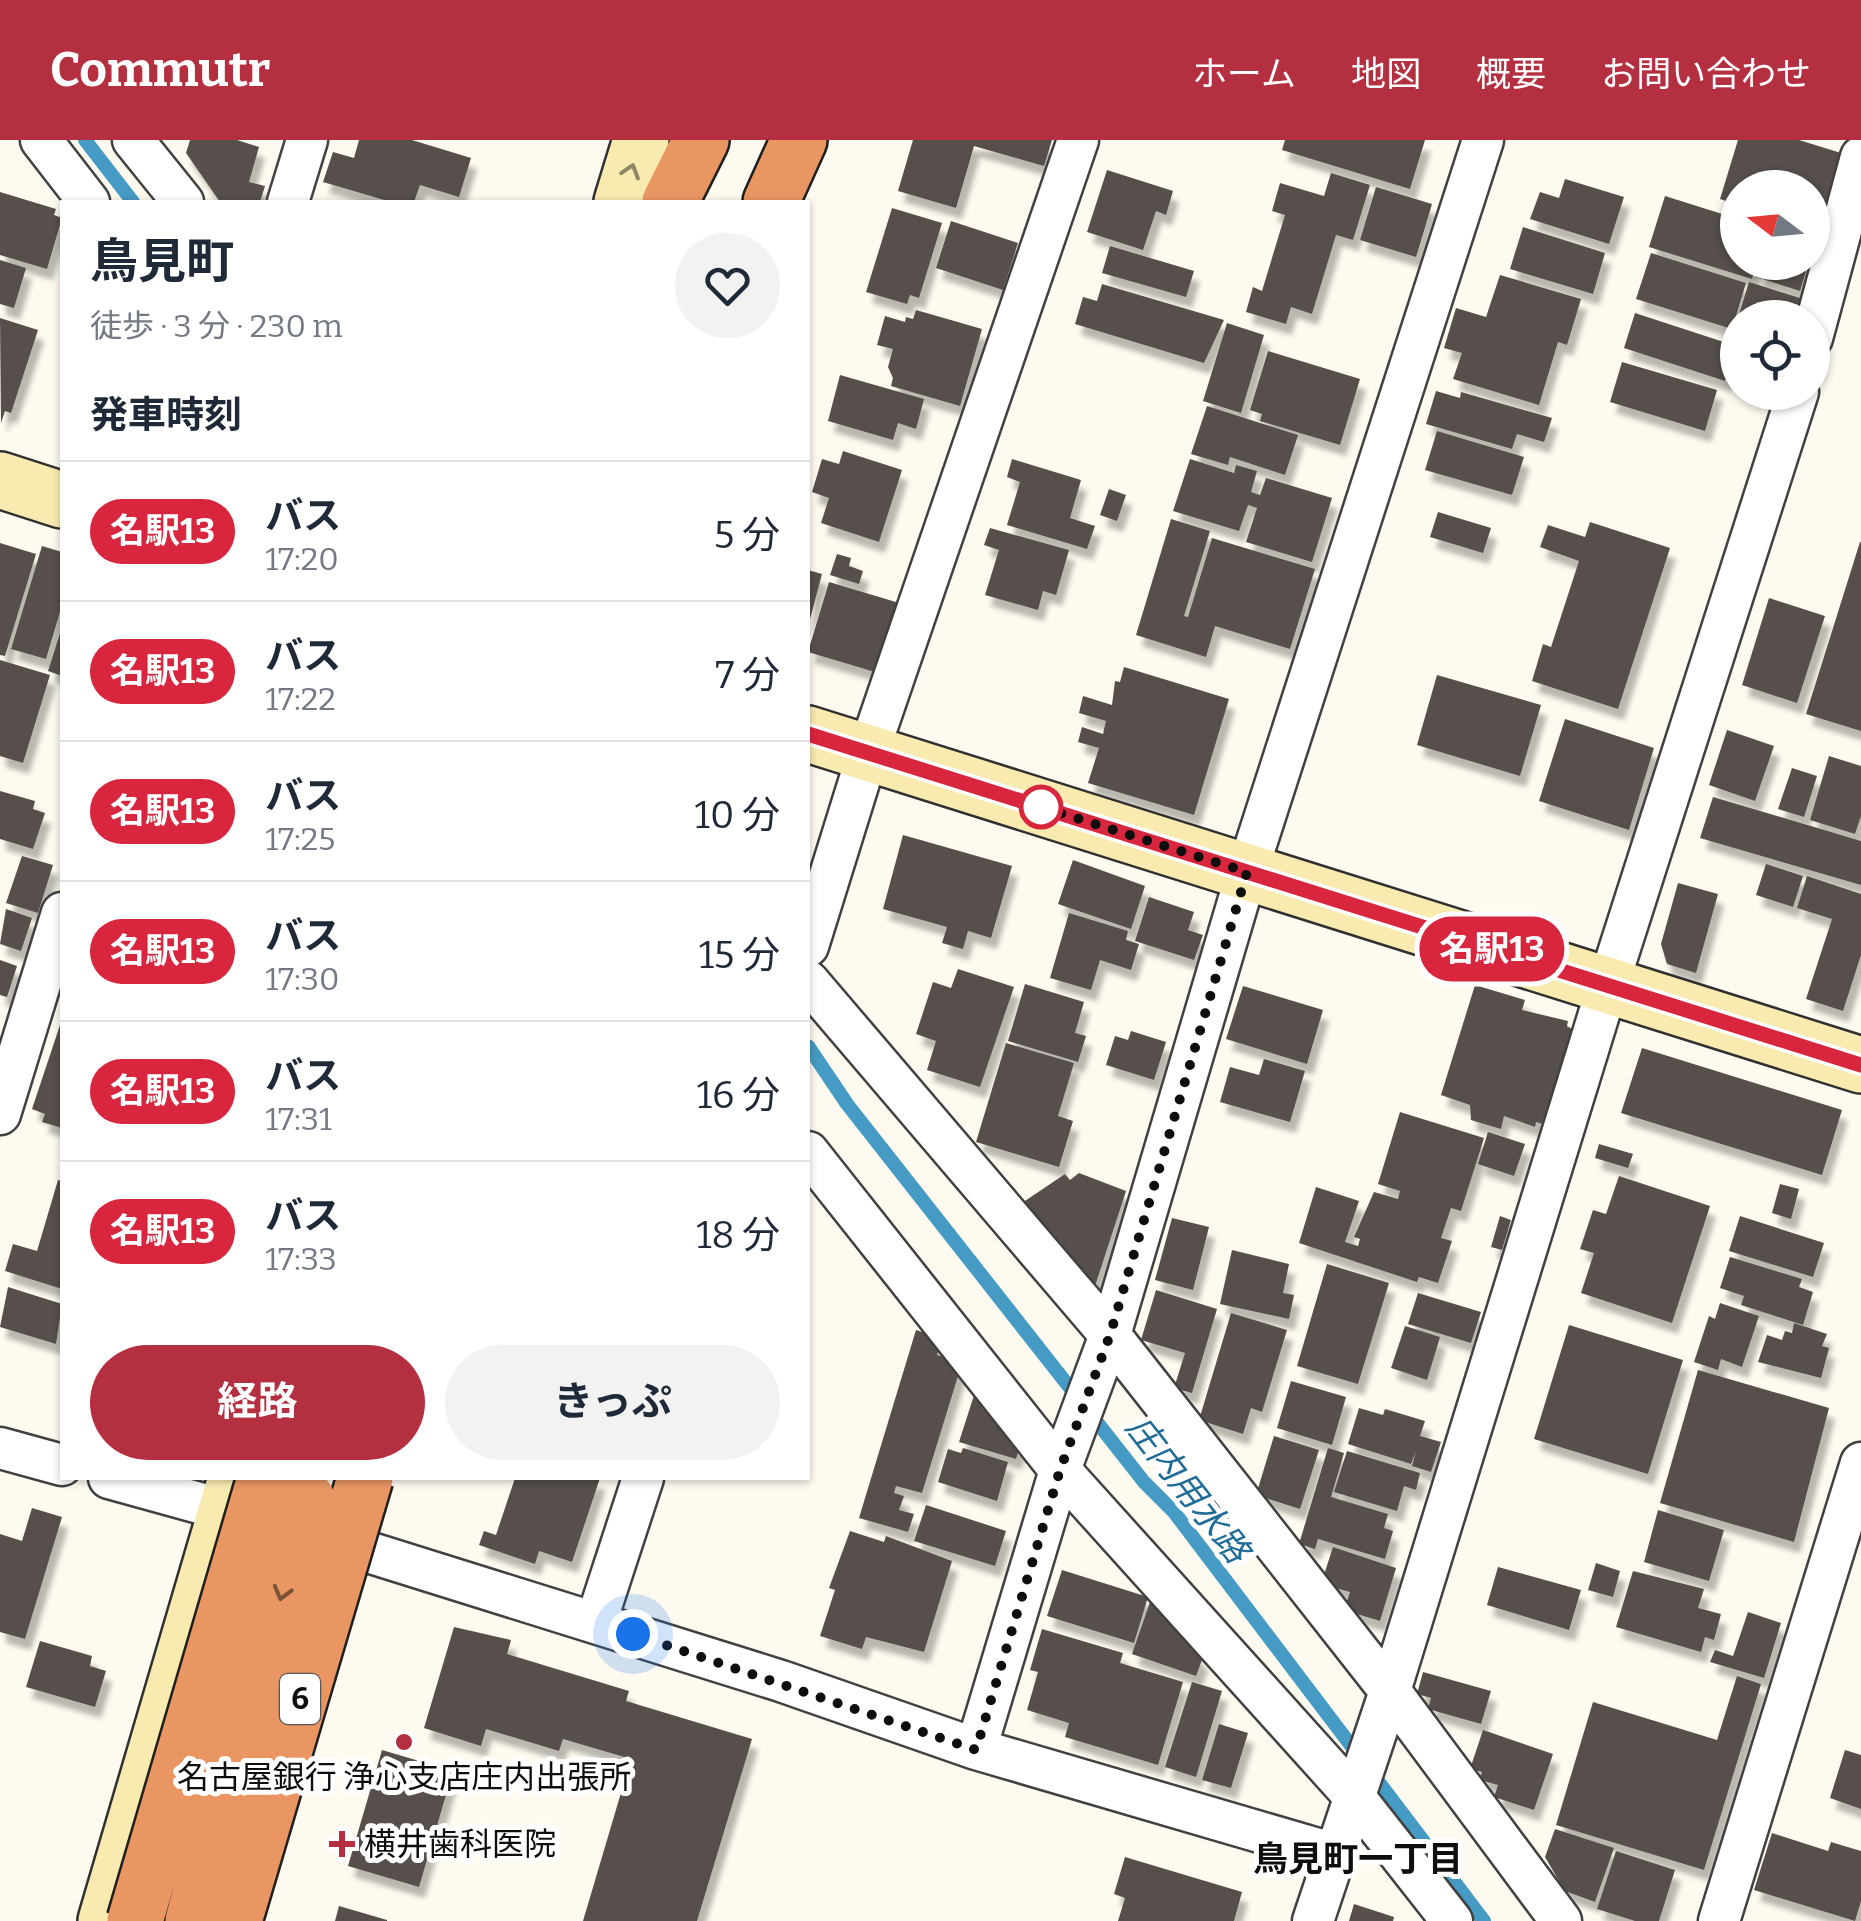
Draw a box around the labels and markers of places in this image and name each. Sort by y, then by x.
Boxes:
unlabelled marker [1020,786,1062,828]
marker: 名古屋銀行 浄心支店庄内出張所 [393,1731,415,1753]
place label: 名古屋銀行 浄心支店庄内出張所 [177,1758,631,1796]
place label: 横井歯科医院 [364,1825,556,1863]
marker: 横井歯科医院 [329,1831,355,1857]

